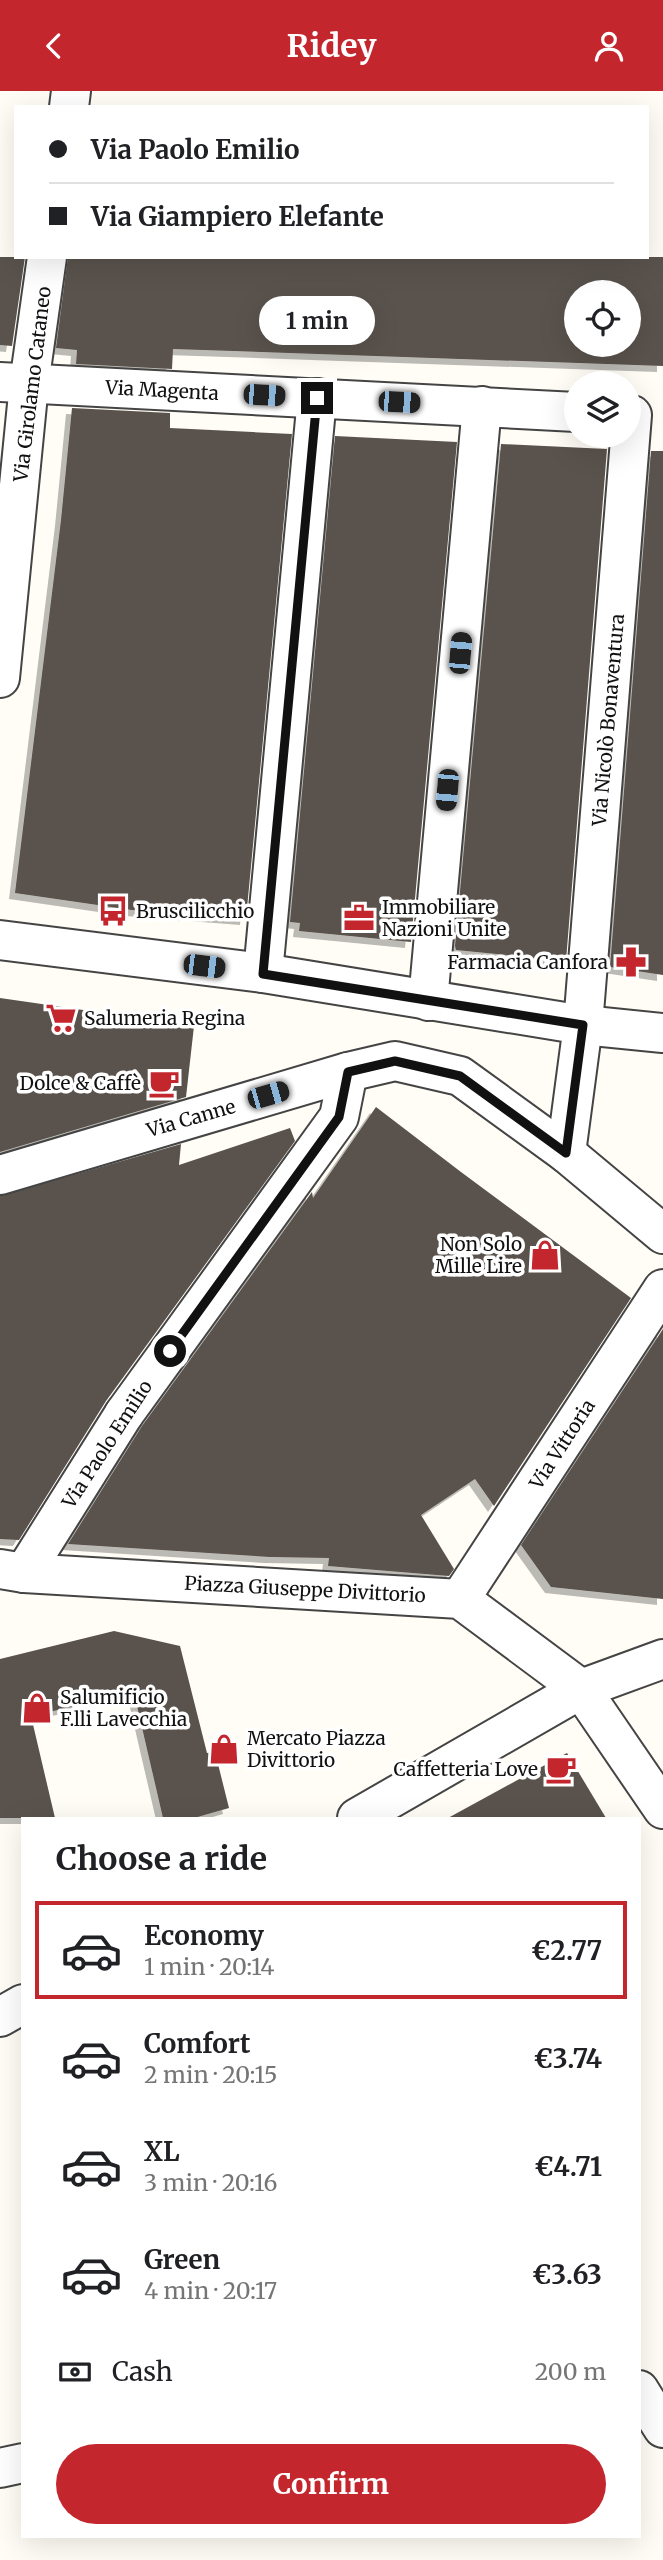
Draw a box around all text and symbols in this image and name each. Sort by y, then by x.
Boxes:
text: Ridey [287,26,376,66]
icon: back [35,27,73,65]
icon: person [590,27,628,65]
text: Via Paolo Emilio [91,133,299,166]
text: Via Giampiero Elefante [91,200,384,233]
map controls [564,280,641,448]
button: locate [564,280,641,357]
street label: Via Girolamo Cataneo [8,285,56,484]
callout: 1 min [259,296,375,345]
text: 1 min [286,306,348,335]
button: layers [564,371,641,448]
street label: Via Magenta [104,375,219,405]
route end [301,382,333,414]
car [243,383,286,407]
car [378,390,421,414]
street label: Via Nicolò Bonaventura [587,613,629,828]
car [448,631,473,675]
car [435,768,460,812]
bus stop icon: Bruscilicchio [96,894,130,928]
place label: Immobiliare Nazioni Unite [382,895,507,941]
place label: Bruscilicchio [136,899,254,923]
office icon: Immobiliare Nazioni Unite [342,901,376,935]
pharmacy icon: Farmacia Canfora [614,945,648,979]
place label: Farmacia Canfora [447,950,608,974]
car [182,953,227,979]
supermarket icon: Salumeria Regina [44,1001,78,1035]
place label: Salumeria Regina [84,1006,245,1030]
cafe icon: Dolce & Caffè [147,1066,181,1100]
place label: Dolce & Caffè [20,1071,141,1095]
car [245,1079,292,1111]
street label: Via Canne [143,1094,238,1142]
place label: Non Solo Mille Lire [435,1232,522,1278]
shop icon: Non Solo Mille Lire [528,1238,562,1272]
route start [154,1335,186,1367]
street label: Via Paolo Emilio [56,1375,157,1513]
street label: Via Vittoria [524,1395,600,1494]
street label: Piazza Giuseppe Divittorio [184,1571,426,1607]
place label: Salumificio F.lli Lavecchia [60,1685,187,1731]
shop icon: Salumificio F.lli Lavecchia [20,1691,54,1725]
place label: Mercato Piazza Divittorio [247,1726,386,1772]
shop icon: Mercato Piazza Divittorio [207,1732,241,1766]
cafe icon: Caffetteria Love [544,1752,578,1786]
place label: Caffetteria Love [393,1757,538,1781]
text: Choose a ride [56,1839,267,1879]
icon: car [60,1919,123,1982]
text: Economy [144,1919,264,1952]
text: €2.77 [531,1934,602,1967]
text: 1 min · 20:14 [144,1952,274,1981]
icon: car [60,2027,123,2090]
text: Comfort [144,2027,250,2060]
text: €3.74 [533,2042,602,2075]
text: 2 min · 20:15 [144,2060,278,2089]
icon: car [60,2135,123,2198]
text: XL [144,2135,180,2168]
text: €4.71 [534,2150,602,2183]
text: 3 min · 20:16 [144,2168,277,2197]
icon: car [60,2243,123,2306]
text: Green [144,2243,220,2276]
text: €3.63 [532,2258,602,2291]
text: 4 min · 20:17 [144,2276,277,2305]
icon: cash [56,2353,94,2391]
text: Cash [112,2355,173,2388]
text: 200 m [535,2357,606,2386]
button: Confirm [56,2444,606,2524]

